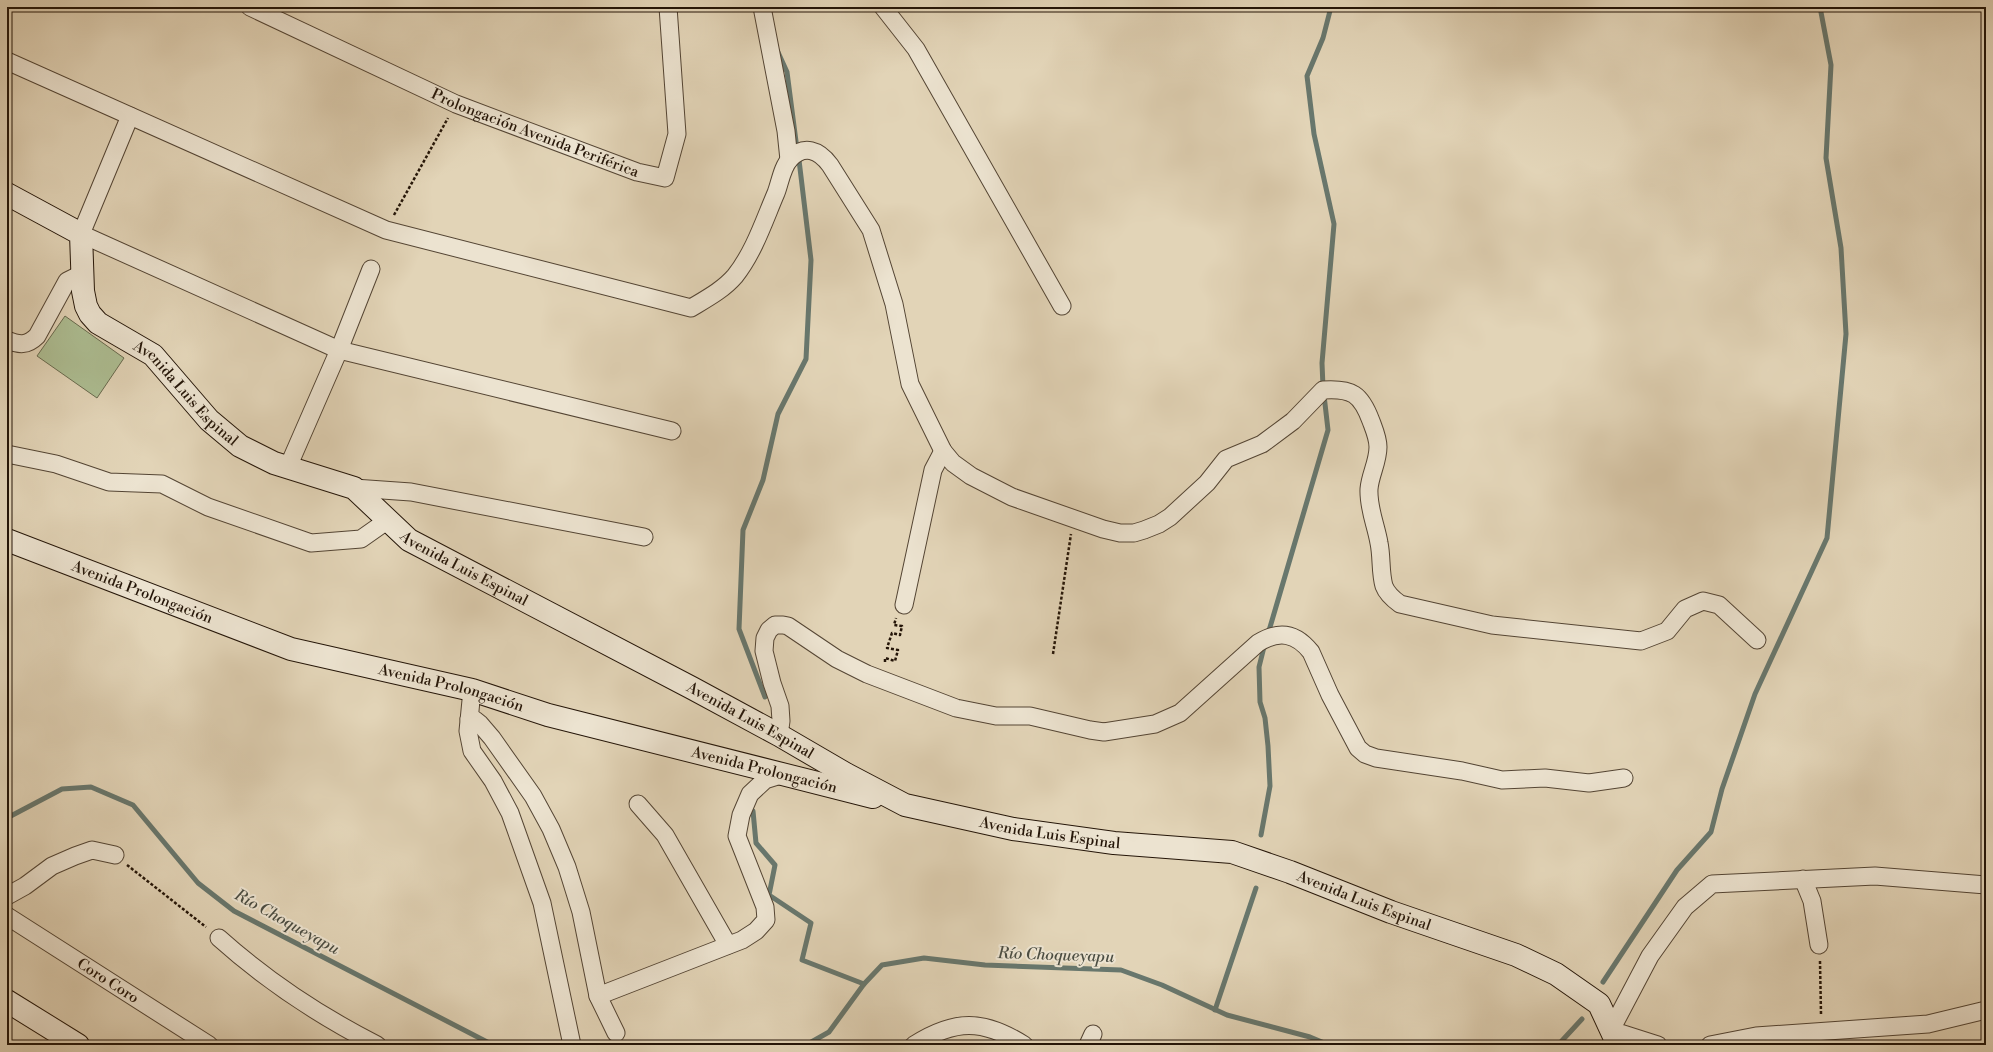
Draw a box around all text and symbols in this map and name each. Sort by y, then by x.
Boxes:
street label: Prolongación Avenida Periférica [428,84,642,182]
street label: Avenida Luis Espinal [129,336,243,450]
street label: Avenida Luis Espinal [395,526,532,610]
street label: Avenida Prolongación [68,556,216,628]
street label: Avenida Prolongación [376,659,526,716]
street label: Avenida Luis Espinal [683,677,818,763]
street label: Avenida Prolongación [689,742,839,797]
street label: Avenida Luis Espinal [977,812,1121,853]
street label: Avenida Luis Espinal [1293,866,1434,935]
water label: Río Choqueyapu [230,884,344,959]
water label: Río Choqueyapu [996,943,1116,967]
street label: Coro Coro [73,954,143,1007]

